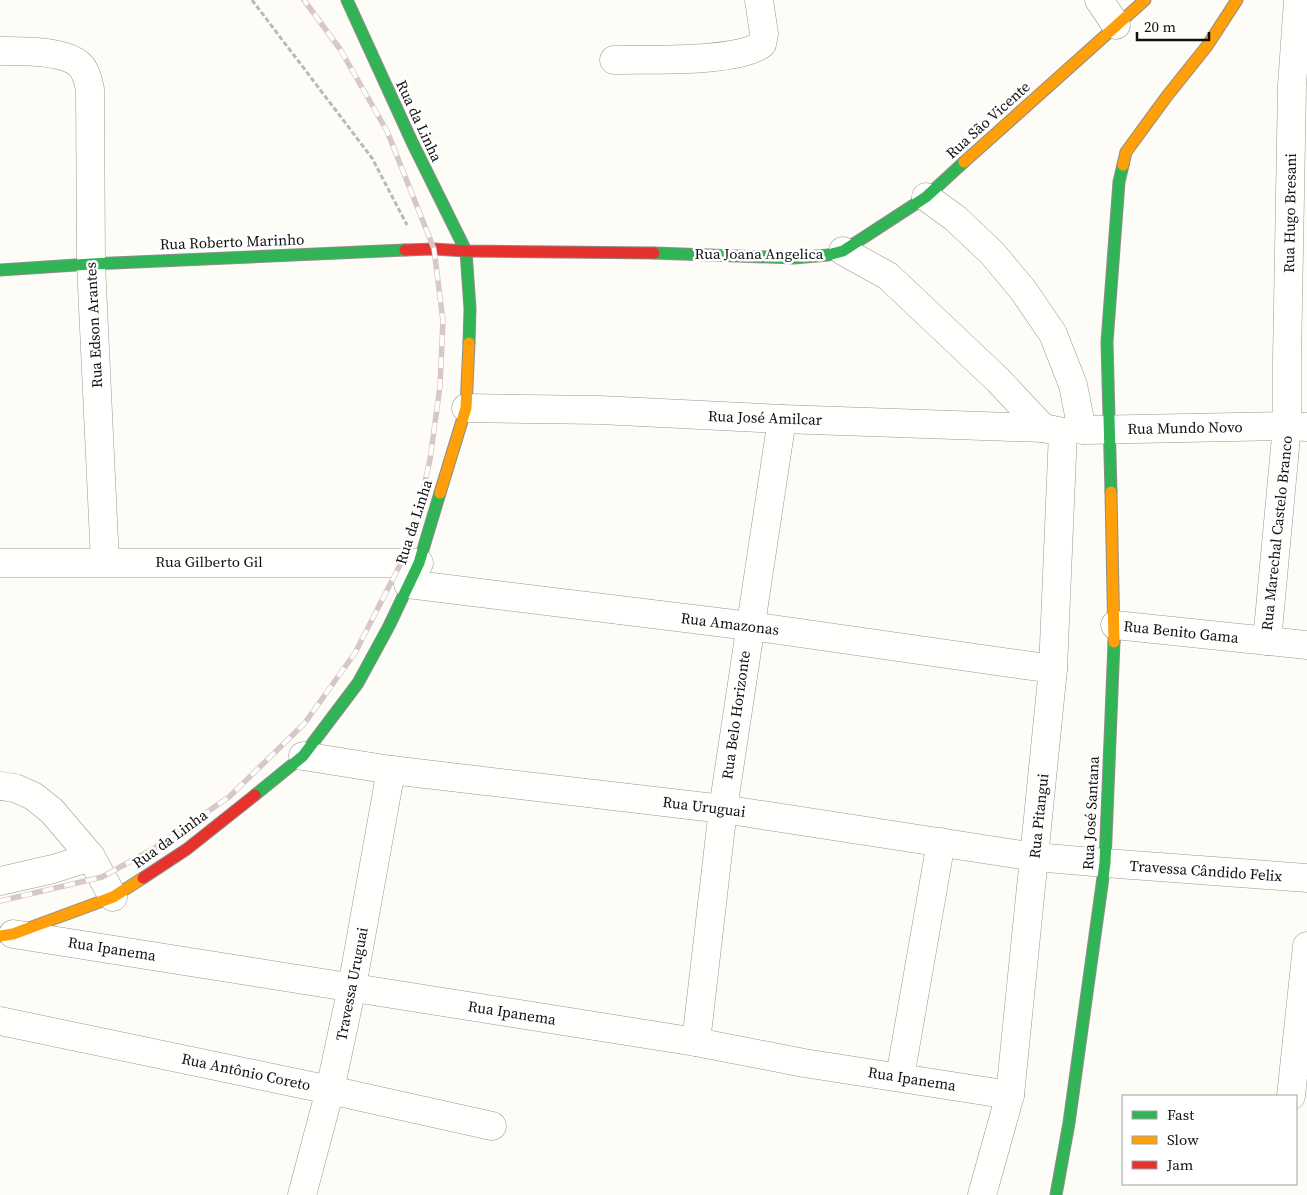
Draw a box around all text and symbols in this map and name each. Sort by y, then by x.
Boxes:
scale bar [1137,10,1210,42]
text: 20 m [1144,16,1176,37]
street label: Rua da Linha [391,76,448,165]
street label: Rua São Vicente [941,76,1035,163]
street label: Rua Hugo Bresani [1278,153,1301,273]
street label: Rua Roberto Marinho [159,228,305,255]
street label: Rua Joana Angelica [695,243,824,264]
street label: Rua Edson Arantes [80,262,107,389]
street label: Rua José Amilcar [708,405,823,430]
street label: Rua Mundo Novo [1127,416,1243,439]
street label: Rua Marechal Castelo Branco [1256,434,1297,631]
street label: Rua da Linha [390,476,437,567]
street label: Rua Gilberto Gil [155,551,263,572]
street label: Rua Amazonas [680,607,780,640]
street label: Rua Benito Gama [1122,615,1240,648]
street label: Rua Belo Horizonte [716,649,755,781]
street label: Rua José Santana [1077,755,1104,870]
street label: Rua Pitangui [1024,772,1053,860]
street label: Rua Uruguai [661,791,747,822]
street label: Rua da Linha [128,804,212,873]
street label: Travessa Cândido Felix [1129,855,1283,886]
street label: Travessa Uruguai [330,925,373,1042]
street label: Rua Ipanema [67,931,158,966]
street label: Rua Ipanema [467,995,558,1030]
street label: Rua Antônio Coreto [180,1048,313,1095]
street label: Rua Ipanema [867,1061,958,1096]
legend [1122,1095,1297,1185]
text: Fast [1167,1104,1194,1125]
text: Slow [1167,1129,1199,1150]
text: Jam [1166,1154,1194,1175]

